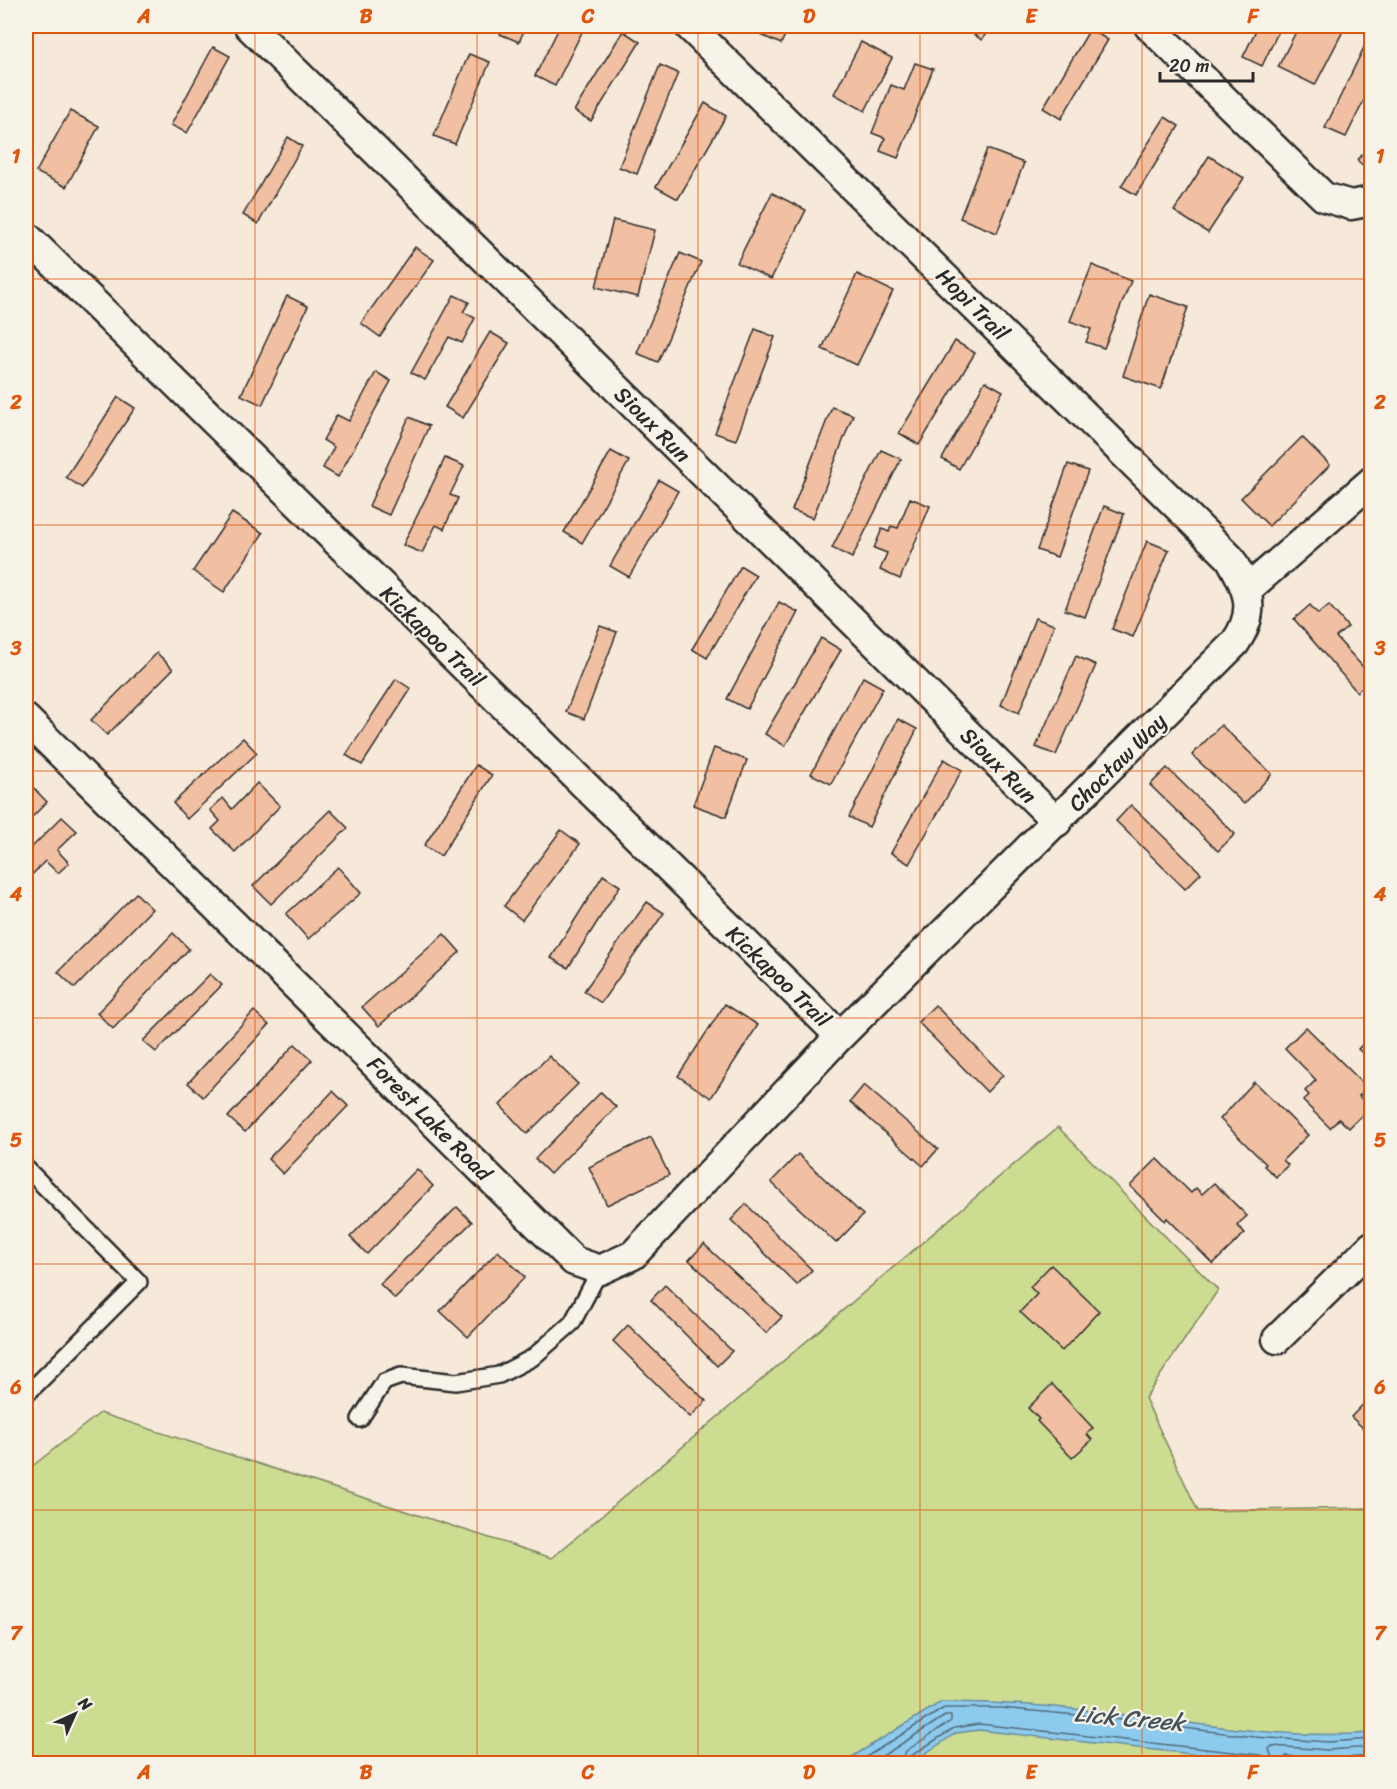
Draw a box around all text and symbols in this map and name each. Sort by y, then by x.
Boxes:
text: A [136,0,151,34]
text: B [360,0,373,34]
text: C [581,0,595,34]
text: D [803,0,816,34]
text: E [1025,0,1038,34]
text: F [1247,0,1260,34]
scale bar [1160,45,1253,83]
text: 20 m [1169,50,1209,82]
text: 1 [12,139,21,174]
text: 1 [1376,139,1385,174]
street label: Hopi Trail [926,258,1020,351]
street label: Sioux Run [605,376,701,472]
text: 2 [9,385,22,420]
text: 2 [1373,385,1386,420]
street label: Kickapoo Trail [370,575,495,698]
text: 3 [10,631,22,666]
text: 3 [1374,631,1386,666]
street label: Choctaw Way [1058,703,1177,821]
street label: Sioux Run [951,717,1047,813]
text: 4 [9,877,23,912]
text: 4 [1373,877,1387,912]
street label: Kickapoo Trail [716,915,841,1038]
street label: Forest Lake Road [357,1046,503,1192]
text: 5 [10,1123,22,1158]
text: 5 [1374,1123,1386,1158]
text: 6 [9,1370,22,1405]
text: 6 [1373,1370,1386,1405]
text: 7 [10,1616,23,1651]
text: 7 [1374,1616,1387,1651]
north arrow [45,1684,105,1744]
text: N [70,1689,100,1719]
water label: Lick Creek [1072,1692,1189,1744]
text: A [136,1755,151,1789]
text: B [360,1755,373,1789]
text: C [581,1755,595,1789]
text: D [803,1755,816,1789]
text: E [1025,1755,1038,1789]
text: F [1247,1755,1260,1789]

